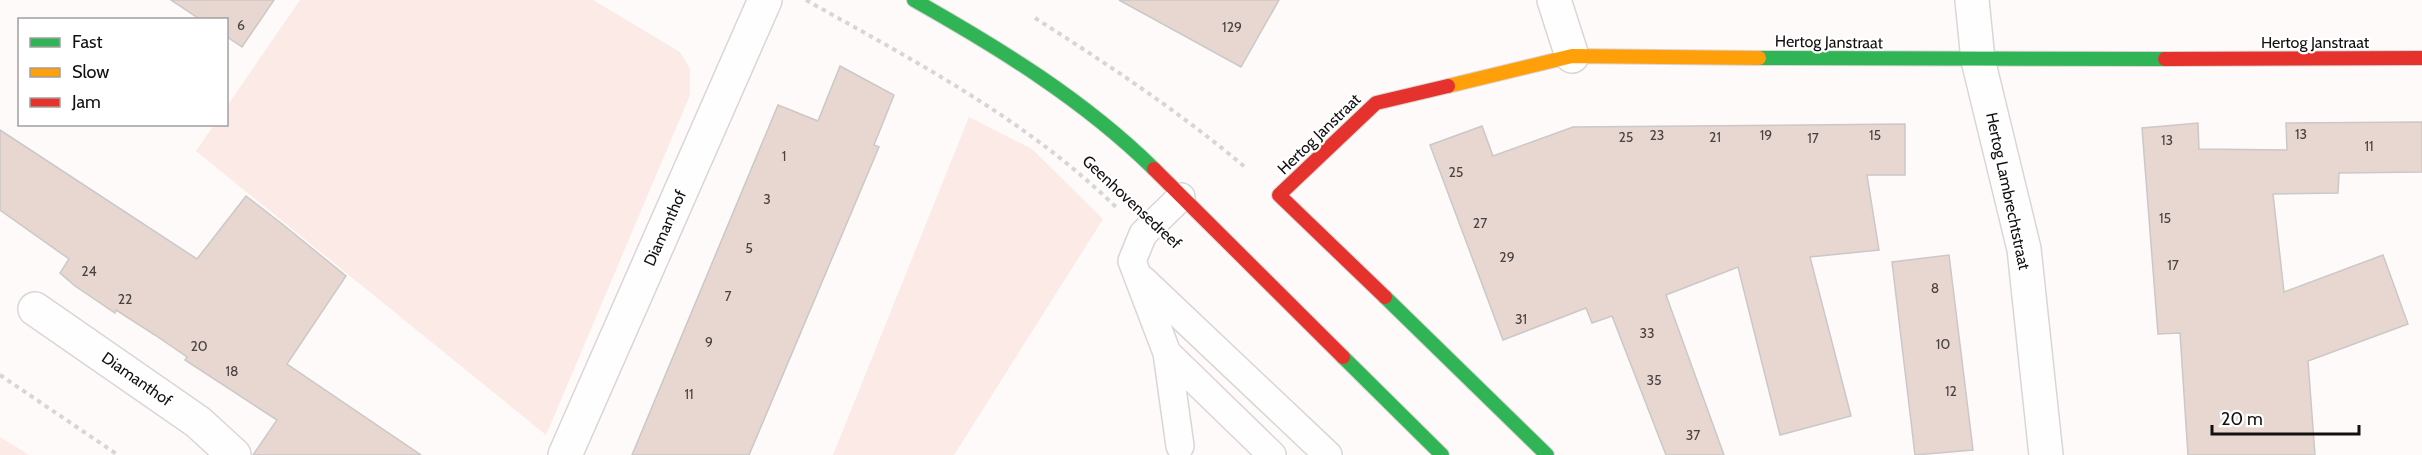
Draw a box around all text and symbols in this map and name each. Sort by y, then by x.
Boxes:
house number: 6 [237,16,245,34]
legend [18,18,228,126]
house number: 129 [1222,18,1242,36]
text: Fast [72,31,103,53]
street label: Hertog Janstraat [1775,32,1884,52]
street label: Hertog Janstraat [2261,33,2370,52]
text: Slow [72,61,109,83]
street label: Hertog Janstraat [1274,89,1365,178]
text: Jam [71,91,101,113]
street label: Hertog Lambrechtstraat [1982,111,2034,272]
house number: 13 [2295,125,2307,143]
house number: 23 [1650,126,1664,144]
house number: 19 [1760,126,1772,144]
house number: 15 [1869,126,1881,144]
house number: 25 [1619,128,1633,146]
house number: 21 [1709,128,1721,146]
house number: 17 [1807,129,1819,147]
house number: 13 [2161,131,2173,149]
house number: 11 [2364,137,2374,155]
house number: 1 [782,147,786,165]
street label: Geenhovensedreef [1079,151,1186,253]
house number: 25 [1449,163,1463,181]
street label: Diamanthof [640,186,690,269]
house number: 3 [763,190,771,208]
house number: 15 [2159,209,2171,227]
house number: 27 [1473,214,1487,232]
house number: 5 [745,239,753,257]
house number: 29 [1499,248,1515,266]
house number: 17 [2167,256,2179,274]
house number: 24 [81,262,97,280]
house number: 8 [1931,279,1939,297]
house number: 7 [724,287,732,305]
house number: 22 [118,290,132,308]
house number: 31 [1515,310,1527,328]
house number: 33 [1639,324,1655,342]
house number: 9 [705,333,713,351]
house number: 10 [1936,335,1950,353]
house number: 20 [190,337,208,355]
street label: Diamanthof [98,348,176,410]
house number: 18 [225,362,239,380]
house number: 35 [1646,371,1662,389]
house number: 12 [1945,382,1957,400]
house number: 11 [684,385,694,403]
scale bar [2212,398,2359,436]
text: 20 m [2221,408,2263,430]
house number: 37 [1686,426,1700,444]

